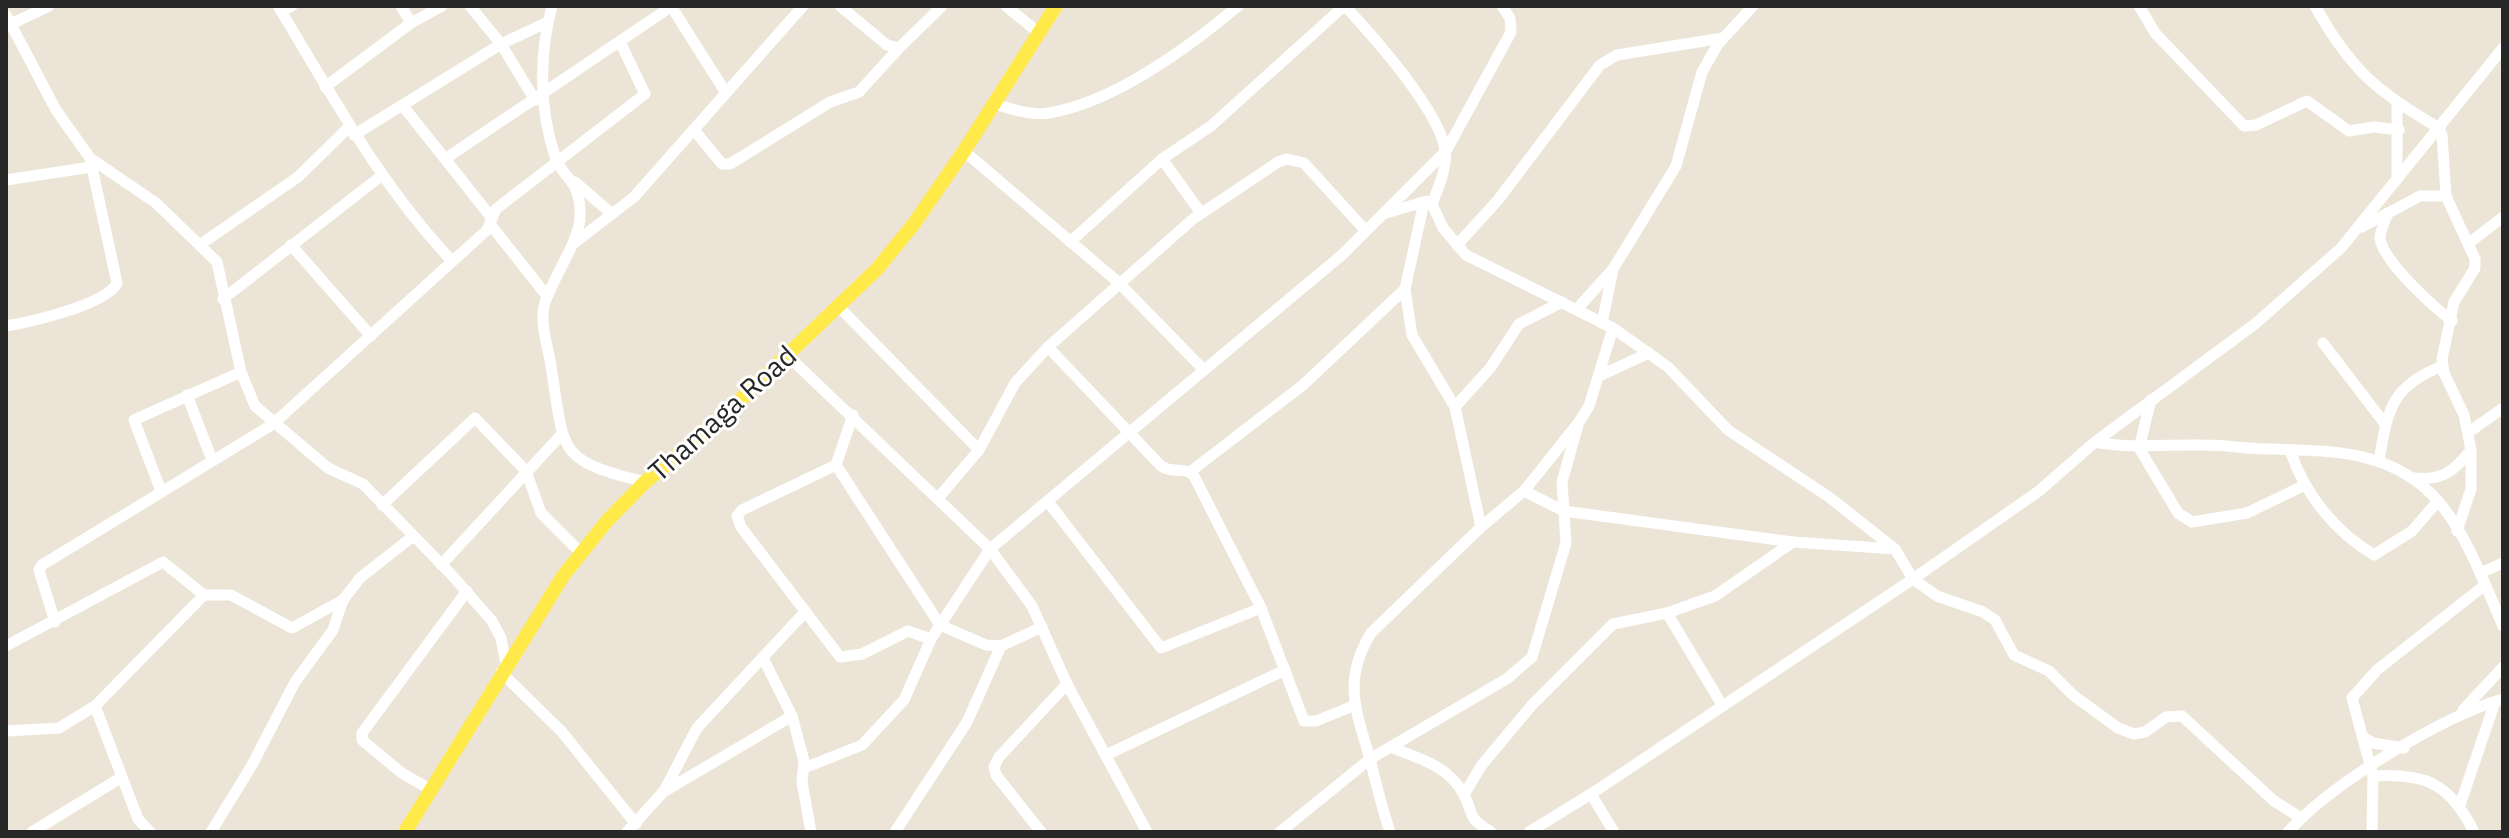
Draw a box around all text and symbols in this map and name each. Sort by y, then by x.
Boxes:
street label: Thamaga Road [640,337,804,489]

